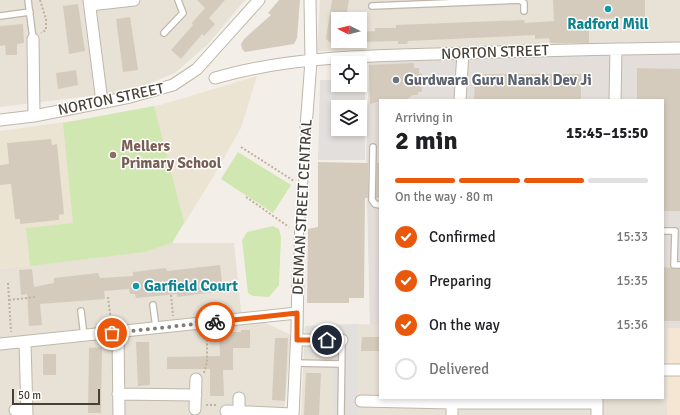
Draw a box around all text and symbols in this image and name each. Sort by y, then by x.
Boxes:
marker: Radford Mill [603,4,613,14]
north arrow [331,12,367,48]
map controls [331,12,367,136]
place label: Radford Mill [567,15,649,33]
street label: NORTON STREET [441,41,550,63]
button: locate [331,56,367,92]
place label: Gurdwara Guru Nanak Dev Ji [404,71,592,89]
marker: Gurdwara Guru Nanak Dev Ji [391,75,401,85]
street label: NORTON STREET [56,79,166,119]
button: layers [331,100,367,136]
text: Arriving in [395,110,453,126]
street label: DENMAN STREET CENTRAL [288,118,316,295]
text: 15:45–15:50 [566,124,648,142]
text: 2 min [395,125,458,157]
place label: Mellers Primary School [121,137,222,172]
marker: Mellers Primary School [108,150,118,160]
text: On the way · 80 m [395,189,493,205]
icon: check [395,226,417,248]
text: Confirmed [429,228,496,246]
text: 15:33 [616,229,648,245]
icon: check [395,270,417,292]
text: Preparing [429,272,492,290]
text: 15:35 [616,273,648,289]
place label: Garfield Court [144,277,238,295]
marker: Garfield Court [131,281,141,291]
courier [195,302,235,342]
icon: bike [204,311,226,333]
icon: check [395,314,417,336]
pin [95,316,129,350]
text: On the way [429,316,500,334]
text: 15:36 [616,317,648,333]
icon: bag [101,322,123,344]
pin [310,323,344,357]
icon: home [316,329,338,351]
text: Delivered [429,360,489,378]
scale bar [12,387,100,406]
text: 50 m [18,389,41,402]

